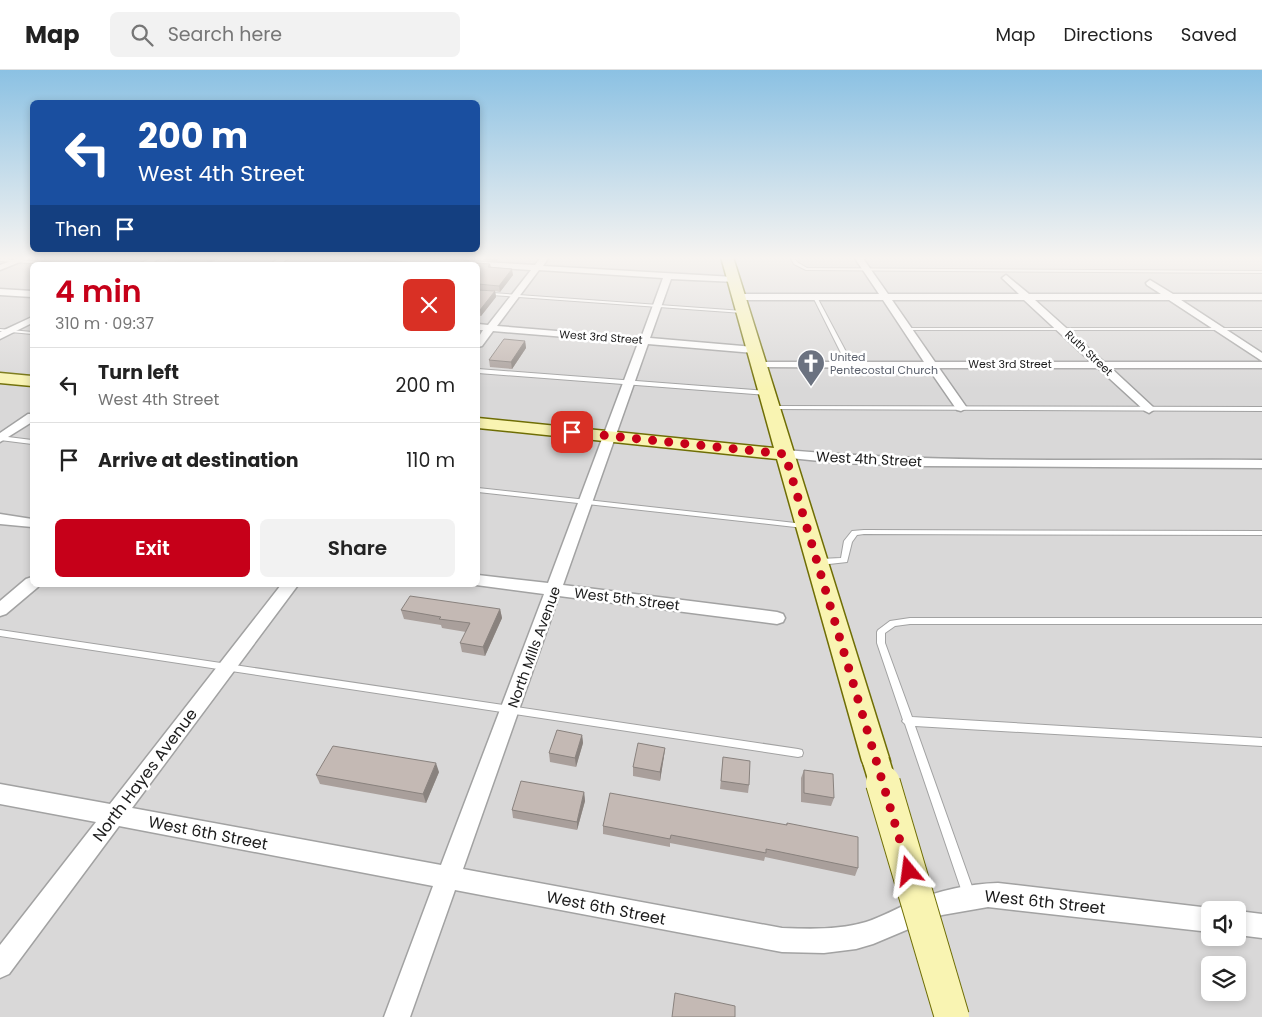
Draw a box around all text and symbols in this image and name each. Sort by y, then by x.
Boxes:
search box [110,12,460,57]
text: Map [25,18,80,51]
icon: search [128,21,156,49]
text: Search here [168,21,282,48]
text: Map [996,22,1035,47]
text: Directions [1063,22,1153,47]
text: Saved [1181,22,1237,47]
text: 200 m [138,111,248,160]
icon: left [55,120,120,185]
text: West 4th Street [138,158,305,189]
icon: arrive [111,215,139,243]
text: Then [55,216,101,243]
text: 4 min [55,270,142,313]
button: close [403,279,455,331]
text: 310 m · 09:37 [55,312,154,335]
street label: West 3rd Street [559,326,643,348]
street label: Ruth Street [1062,327,1116,379]
church icon: United Pentecostal Church [796,348,826,387]
place label: United Pentecostal Church [830,349,938,378]
street label: West 3rd Street [968,356,1052,372]
text: Turn left [98,359,179,386]
icon: left [55,371,83,399]
text: 200 m [396,372,455,399]
text: West 4th Street [98,388,219,411]
pin [551,411,593,453]
icon: arrive [558,418,586,446]
icon: arrive [55,446,83,474]
street label: West 4th Street [816,446,922,472]
text: Arrive at destination [98,447,299,474]
text: 110 m [406,447,455,474]
button: Exit [55,519,250,577]
button: Share [260,519,455,577]
street label: North Mills Avenue [503,583,565,710]
street label: West 5th Street [573,583,681,615]
street label: North Hayes Avenue [87,704,203,846]
street label: West 6th Street [146,810,270,856]
position arrow [882,844,934,896]
street label: West 6th Street [983,884,1107,920]
street label: West 6th Street [544,885,668,931]
map controls [1201,901,1246,1001]
button: sound [1201,901,1246,946]
button: layers [1201,956,1246,1001]

